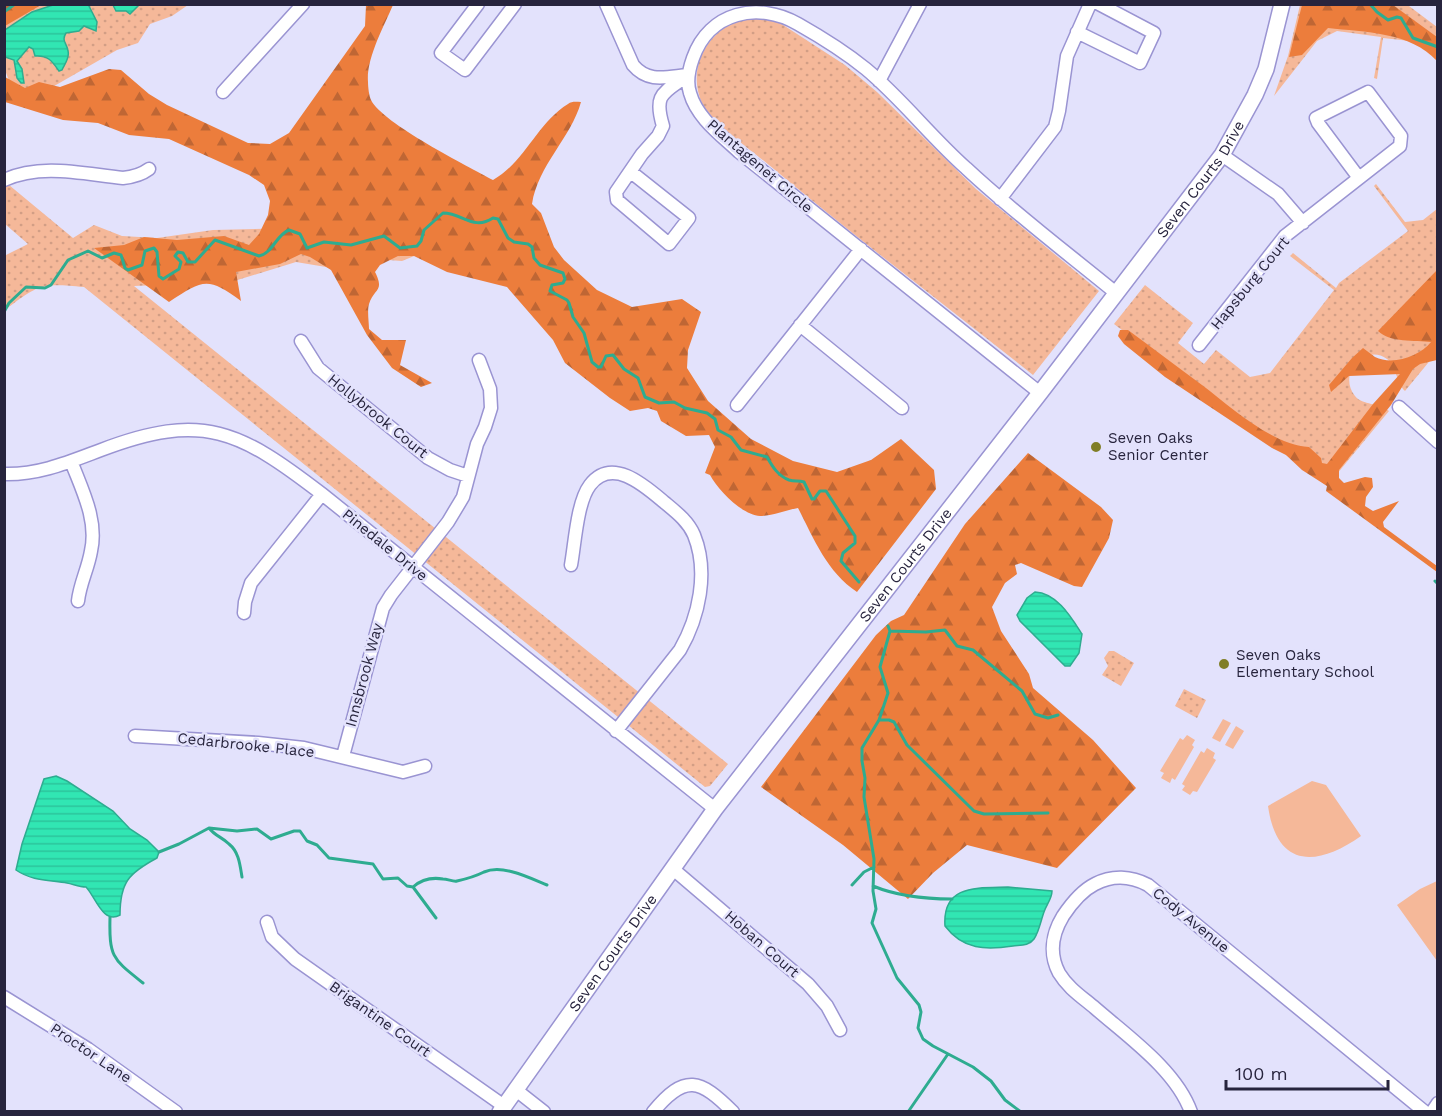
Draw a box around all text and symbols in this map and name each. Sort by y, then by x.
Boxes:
street label: Plantagenet Circle [704,115,816,217]
street label: Seven Courts Drive [1153,117,1248,241]
street label: Hapsburg Court [1207,232,1294,333]
street label: Hollybrook Court [324,370,432,462]
place label: Seven Oaks Senior Center [1108,429,1209,464]
marker: Seven Oaks Senior Center [1089,440,1103,454]
street label: Seven Courts Drive [855,504,956,626]
street label: Pinedale Drive [339,505,431,585]
street label: Innsbrook Way [342,621,387,729]
place label: Seven Oaks Elementary School [1236,646,1375,681]
marker: Seven Oaks Elementary School [1217,657,1231,671]
street label: Cedarbrooke Place [177,729,315,761]
street label: Cody Avenue [1149,884,1233,956]
street label: Seven Courts Drive [565,891,661,1015]
street label: Hoban Court [721,907,803,982]
street label: Brigantine Court [326,977,435,1061]
street label: Proctor Lane [47,1019,135,1087]
scale bar [1226,1053,1388,1091]
text: 100 m [1235,1063,1288,1084]

